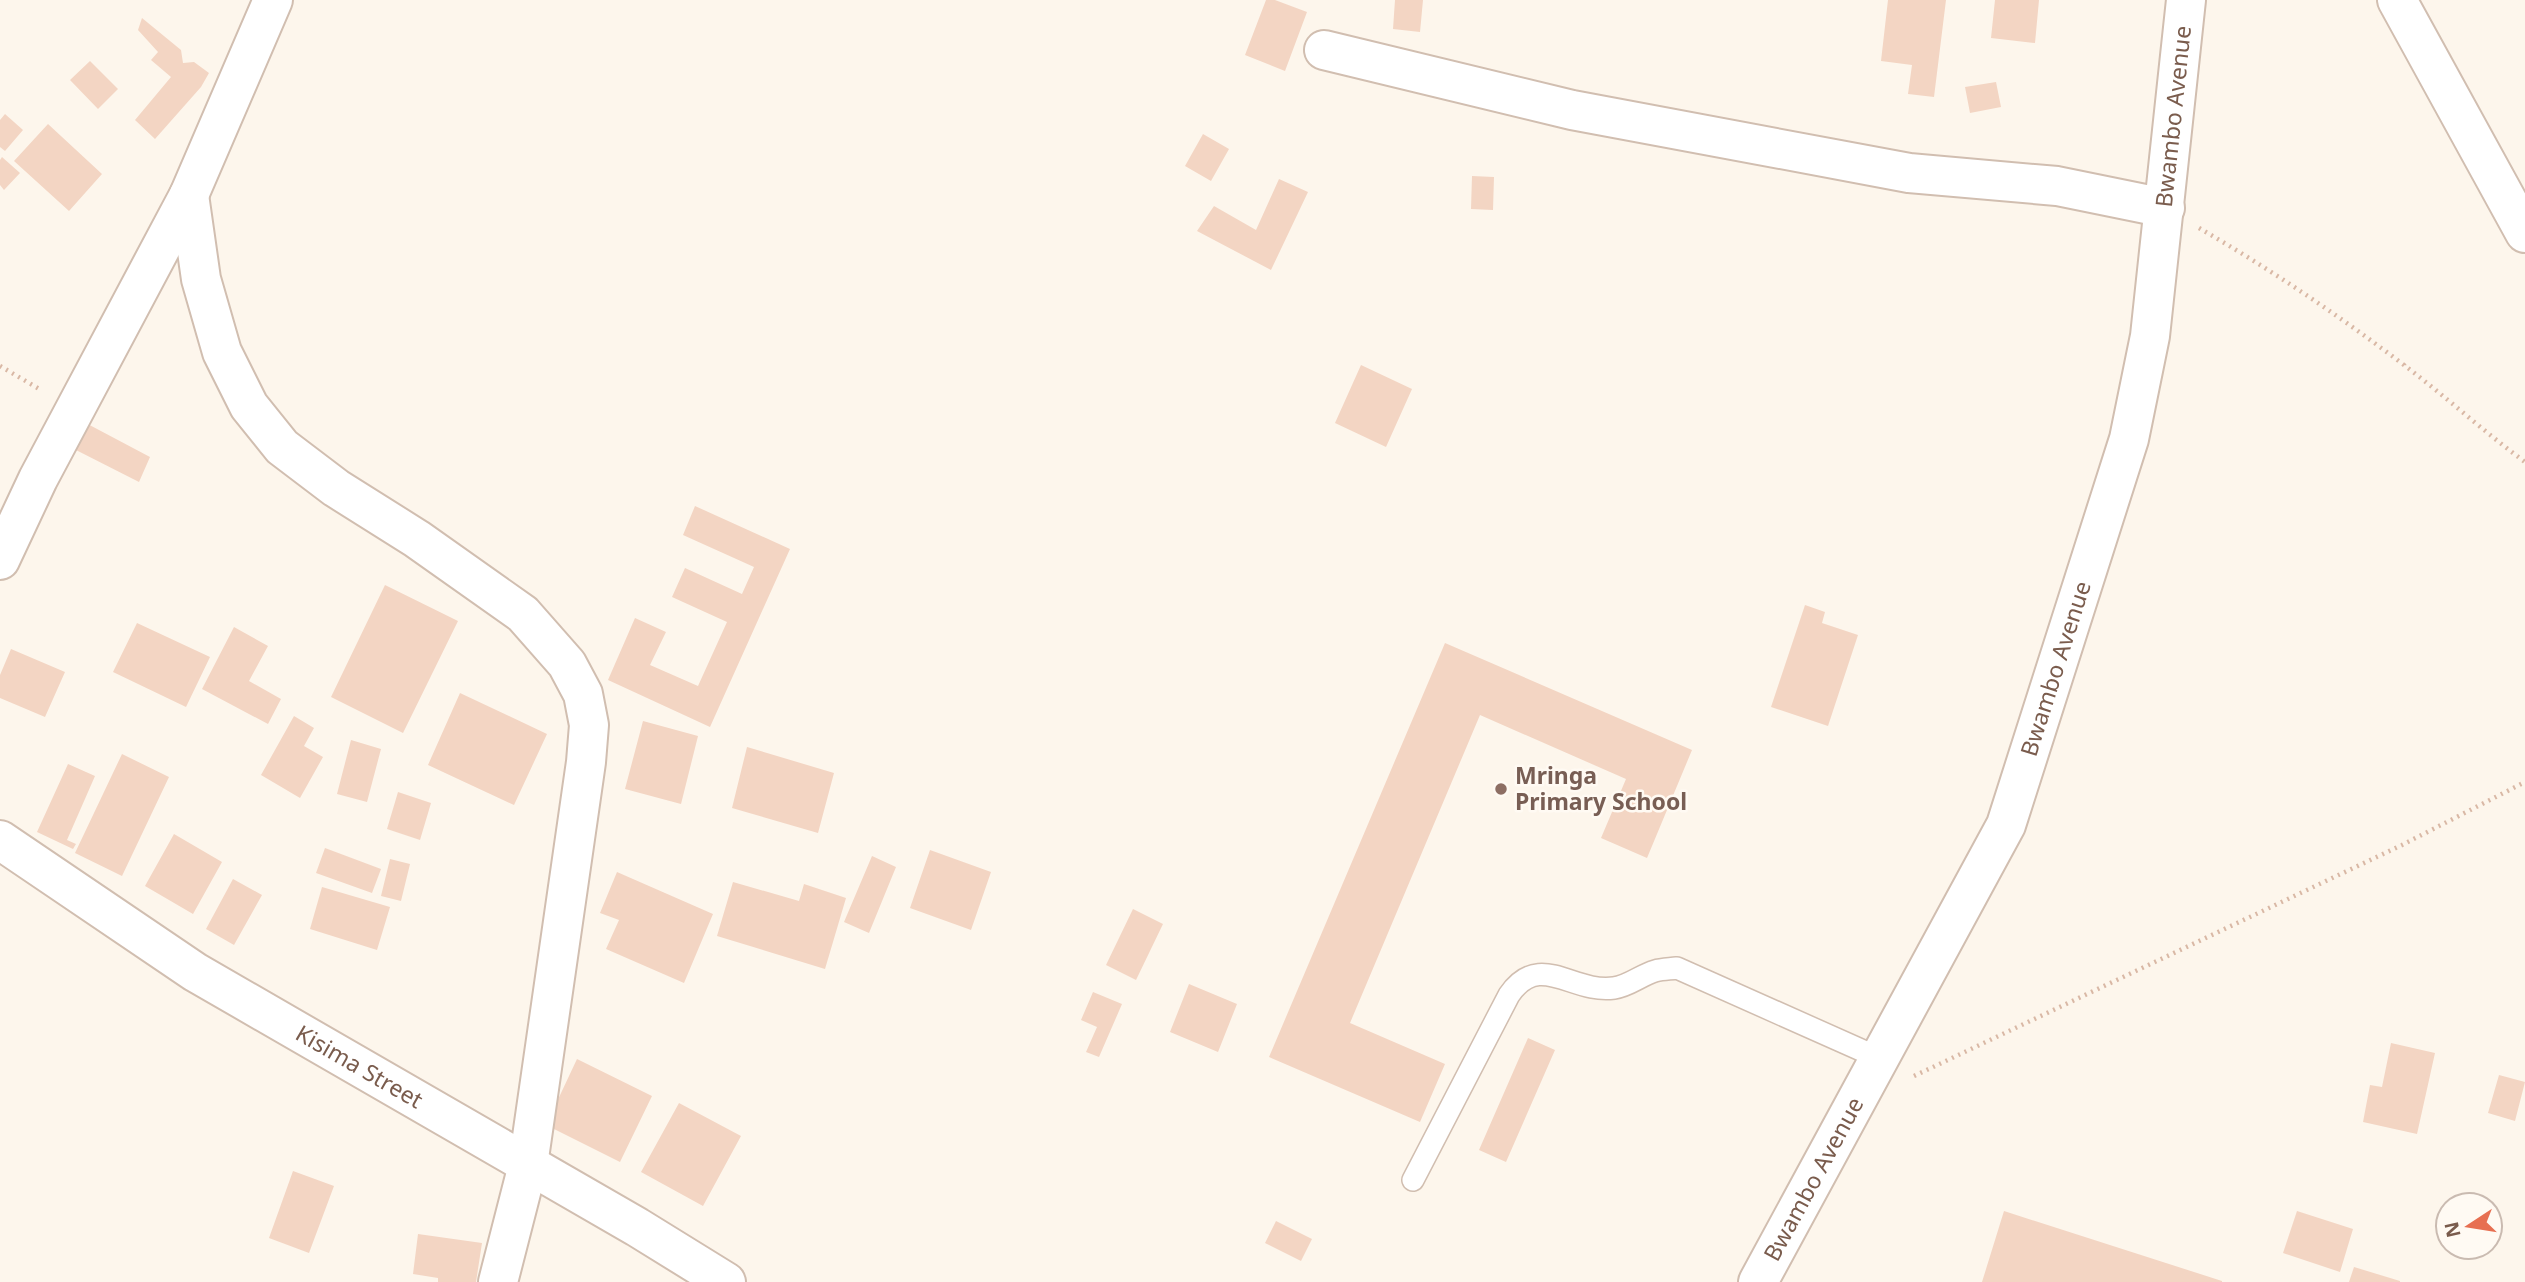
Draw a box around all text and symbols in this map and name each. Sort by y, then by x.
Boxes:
street label: Bwambo Avenue [2147,24,2198,209]
street label: Bwambo Avenue [2012,577,2098,760]
place label: Mringa Primary School [1515,759,1687,817]
marker: Mringa Primary School [1493,781,1509,797]
street label: Kisima Street [290,1017,429,1115]
street label: Bwambo Avenue [1755,1091,1870,1266]
north arrow [2434,1191,2504,1261]
text: N [2438,1219,2467,1240]

